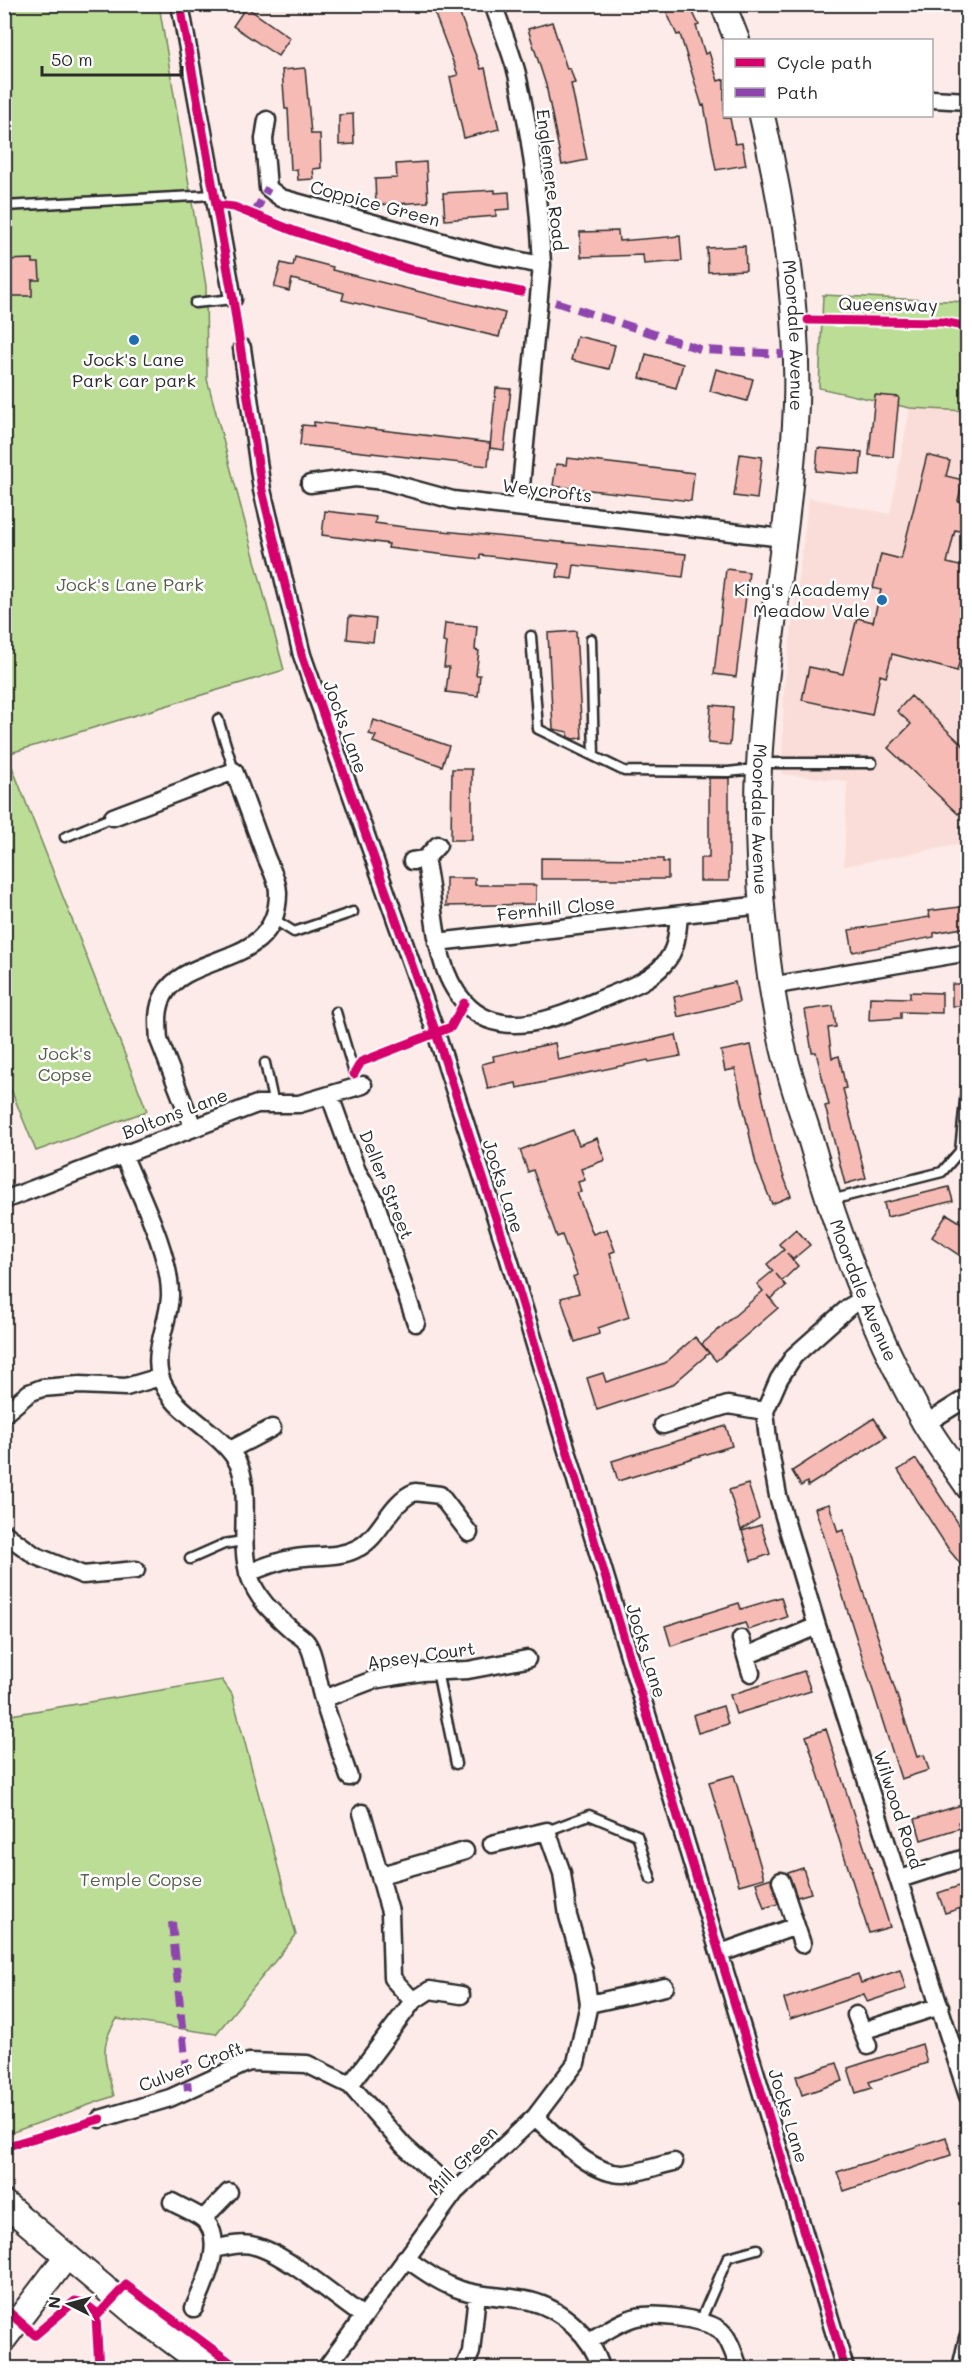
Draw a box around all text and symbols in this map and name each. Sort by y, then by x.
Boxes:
scale bar [42,39,182,77]
legend [723,39,933,117]
text: 50 m [51,47,93,71]
text: Cycle path [777,50,872,74]
text: Path [777,80,817,104]
street label: Englemere Road [531,108,573,252]
street label: Coppice Green [308,174,443,232]
street label: Moordale Avenue [778,258,809,411]
street label: Queensway [838,291,938,317]
marker: Jock's Lane Park car park [127,333,141,347]
place label: Jock's Lane Park car park [72,347,196,392]
street label: Weycrofts [501,473,593,507]
park label: Jock's Lane Park [56,572,204,596]
place label: King's Academy Meadow Vale [734,577,870,622]
marker: King's Academy Meadow Vale [875,593,889,607]
street label: Jocks Lane [318,677,374,776]
street label: Moordale Avenue [747,743,774,895]
street label: Fernhill Close [496,890,616,926]
park label: Jock's Copse [38,1041,92,1086]
street label: Boltons Lane [118,1082,231,1144]
street label: Deller Street [354,1126,420,1243]
street label: Jocks Lane [478,1136,530,1236]
street label: Moordale Avenue [825,1216,903,1365]
street label: Jocks Lane [621,1601,673,1701]
street label: Apsey Court [365,1636,476,1674]
street label: Wilwood Road [869,1747,929,1872]
park label: Temple Copse [80,1867,202,1891]
street label: Culver Croft [135,2035,246,2097]
street label: Jocks Lane [763,2066,815,2166]
street label: Mill Green [422,2120,502,2200]
north arrow [39,2274,99,2334]
text: N [43,2295,65,2310]

